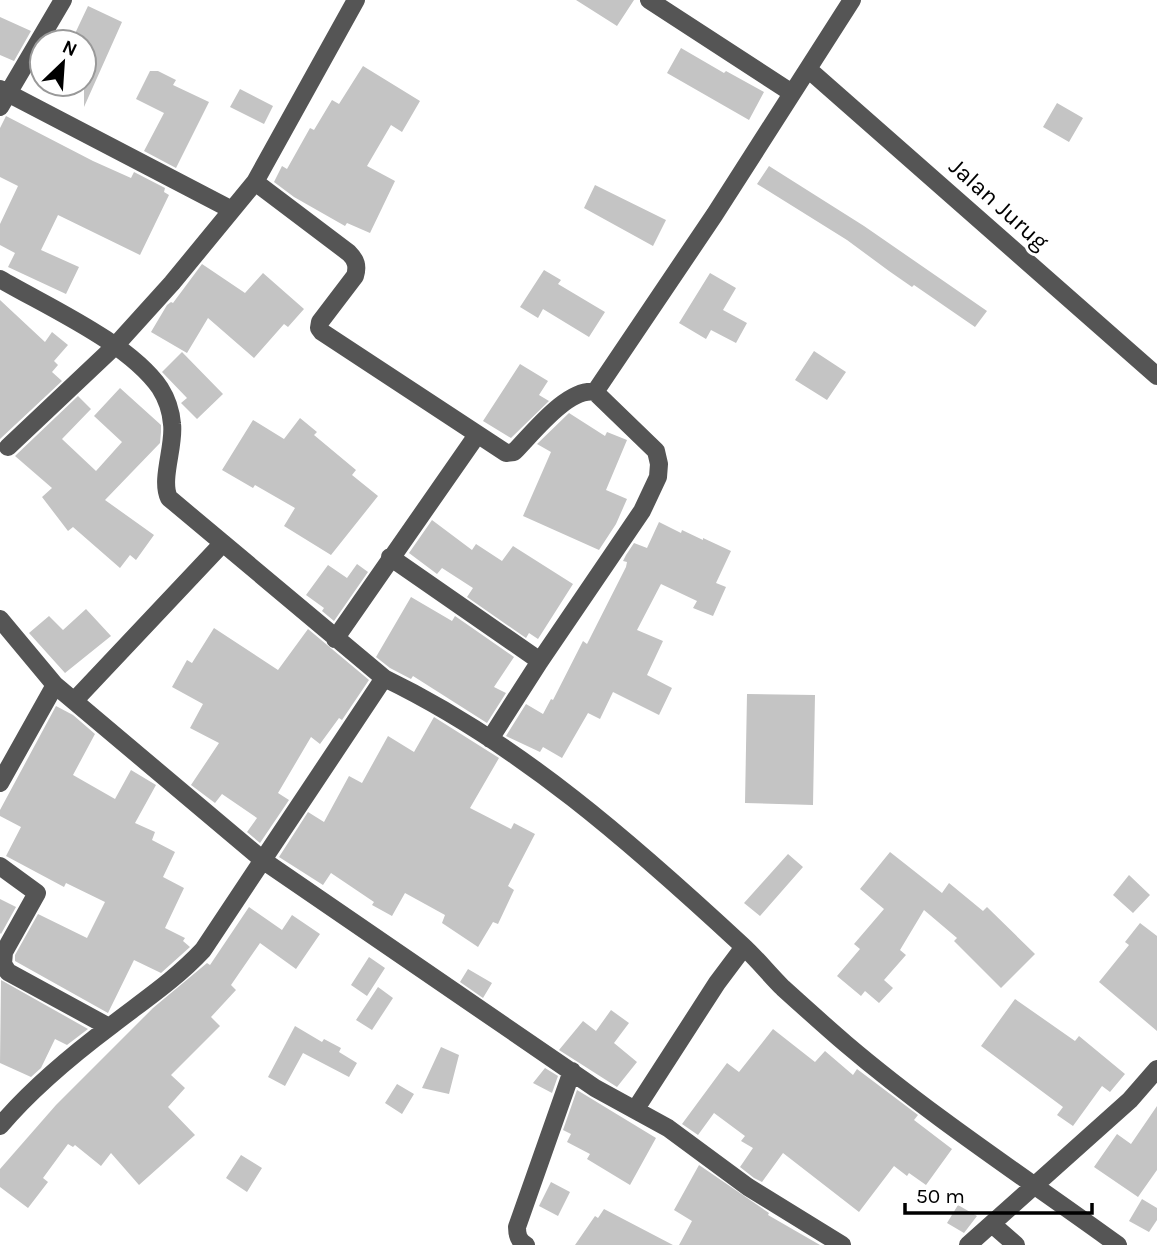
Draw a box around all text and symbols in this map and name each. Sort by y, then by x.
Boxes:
north arrow [28,28,98,98]
text: N [59,36,81,61]
street label: Jalan Jurug [944,152,1055,256]
scale bar [905,1172,1092,1216]
text: 50 m [916,1184,965,1208]

